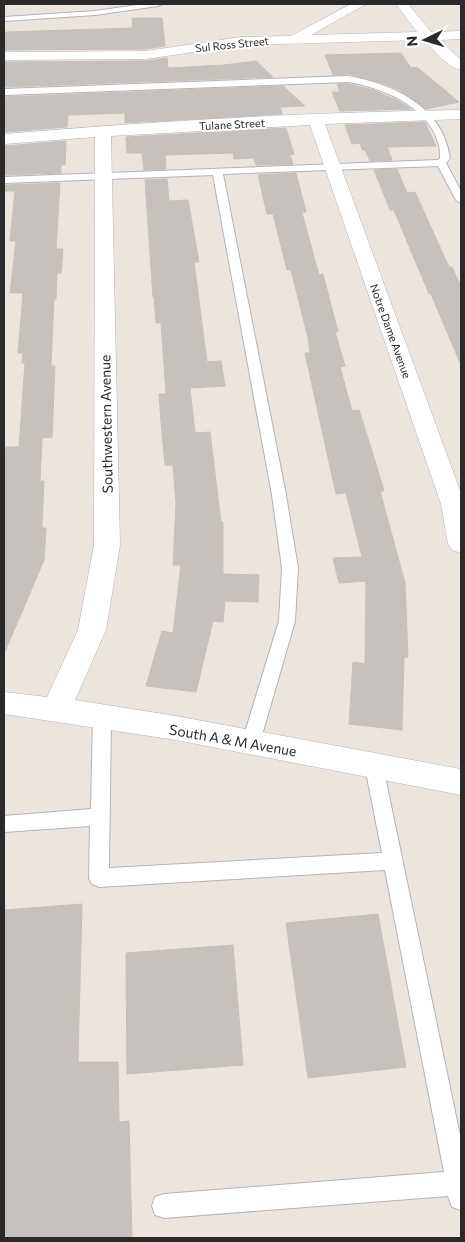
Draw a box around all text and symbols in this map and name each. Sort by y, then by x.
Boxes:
north arrow [400,15,450,65]
street label: Sul Ross Street [194,34,270,54]
text: N [403,35,420,47]
street label: Tulane Street [199,116,266,132]
street label: Notre Dame Avenue [368,282,414,380]
street label: Southwestern Avenue [96,355,116,493]
street label: South A & M Avenue [168,720,298,760]

